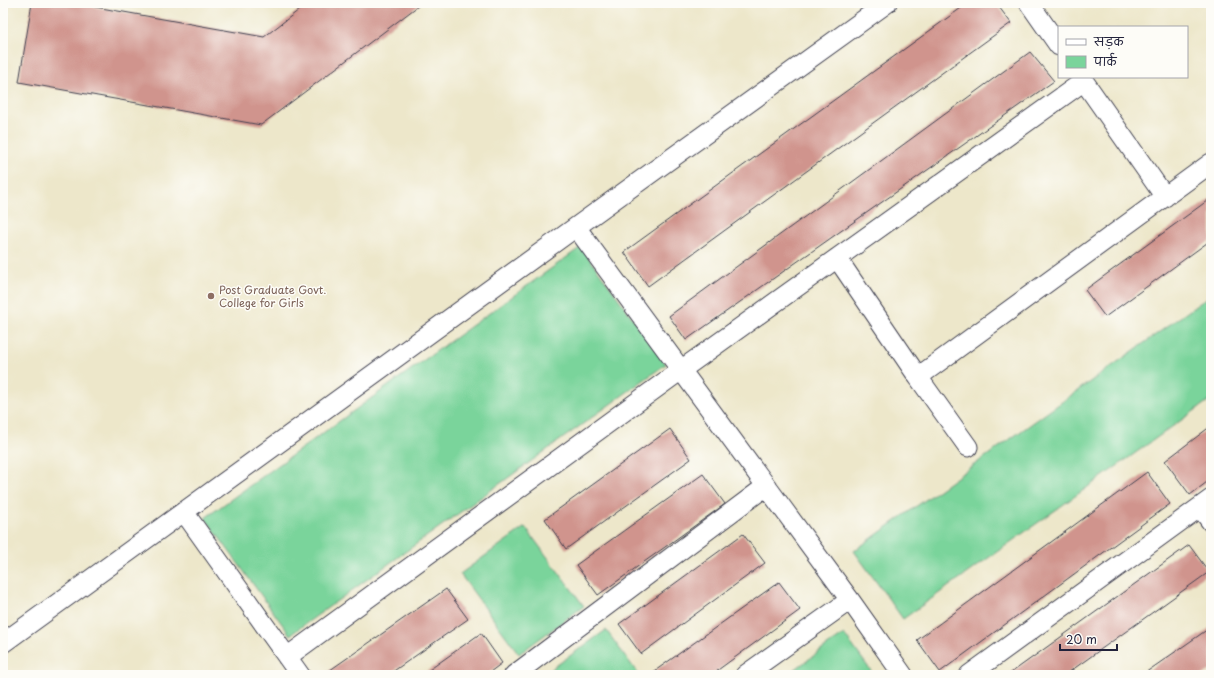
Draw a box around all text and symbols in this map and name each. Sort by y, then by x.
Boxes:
legend [1058,26,1188,78]
text: सड़क [1093,32,1125,50]
text: पार्क [1093,52,1118,70]
place label: Post Graduate Govt. College for Girls [219,281,327,311]
marker: Post Graduate Govt. College for Girls [206,291,216,301]
scale bar [1060,626,1117,652]
text: 20 m [1066,630,1097,648]

